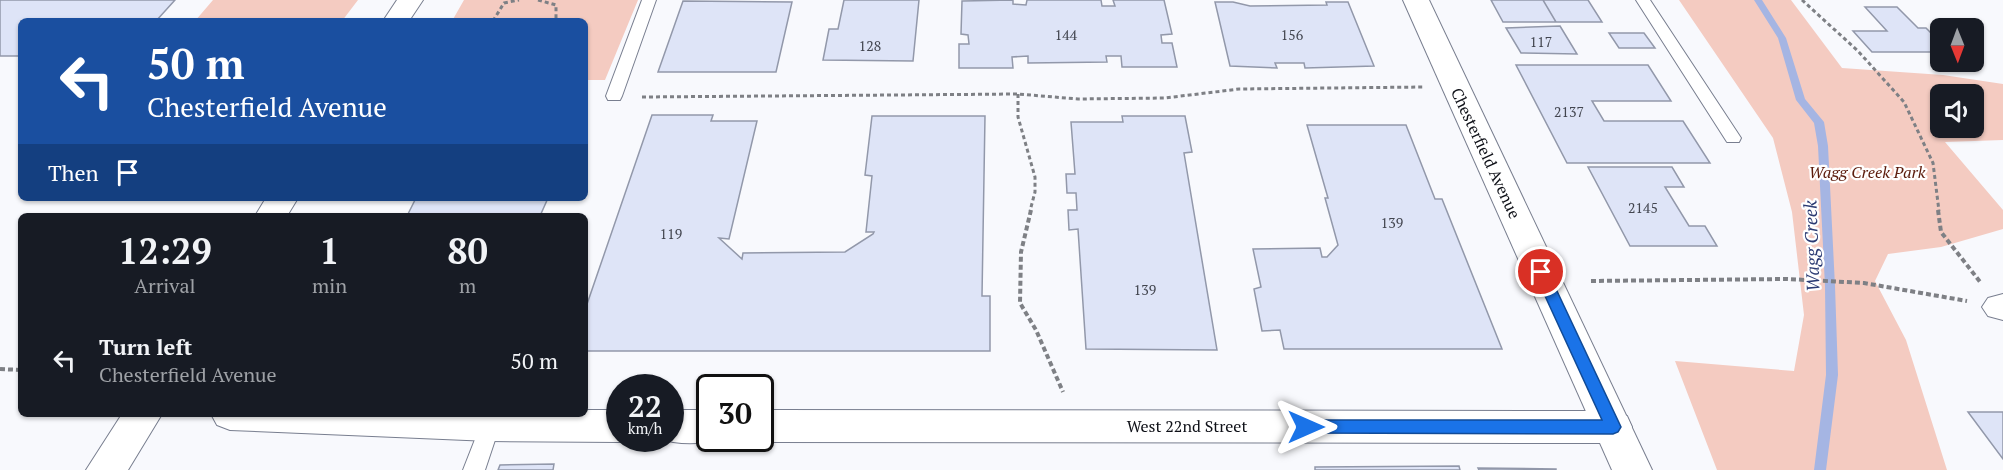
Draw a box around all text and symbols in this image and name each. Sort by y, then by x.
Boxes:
north arrow [1930,18,1984,72]
map controls [1930,18,1984,138]
house number: 144 [1055,25,1078,44]
house number: 156 [1281,25,1304,44]
house number: 117 [1530,32,1552,51]
text: 50 m [147,35,245,91]
house number: 128 [859,36,881,55]
icon: left [48,42,126,120]
street label: Chesterfield Avenue [1446,84,1526,222]
button: sound [1930,84,1984,138]
text: Chesterfield Avenue [147,89,387,125]
house number: 2137 [1554,102,1584,121]
icon: arrive [111,156,144,189]
text: Then [48,158,99,187]
park label: Wagg Creek Park [1809,161,1926,183]
house number: 2145 [1628,198,1658,217]
water label: Wagg Creek [1797,200,1825,292]
house number: 139 [1381,213,1403,232]
house number: 119 [660,224,682,243]
text: 12:29 [118,227,212,274]
text: 1 [319,227,340,274]
text: 80 [447,227,488,274]
pin [1515,246,1566,297]
icon: arrive [1524,255,1557,288]
text: Arrival [134,272,196,299]
text: min [312,272,347,299]
text: m [459,272,476,299]
house number: 139 [1134,280,1156,299]
text: Turn left [99,332,192,361]
icon: left [48,344,81,377]
text: 50 m [510,346,558,375]
text: Chesterfield Avenue [99,361,277,388]
speed limit sign: 30 [696,374,774,452]
text: 22 [628,386,662,426]
position arrow [1274,395,1338,459]
street label: West 22nd Street [1127,415,1247,437]
text: km/h [628,418,662,438]

